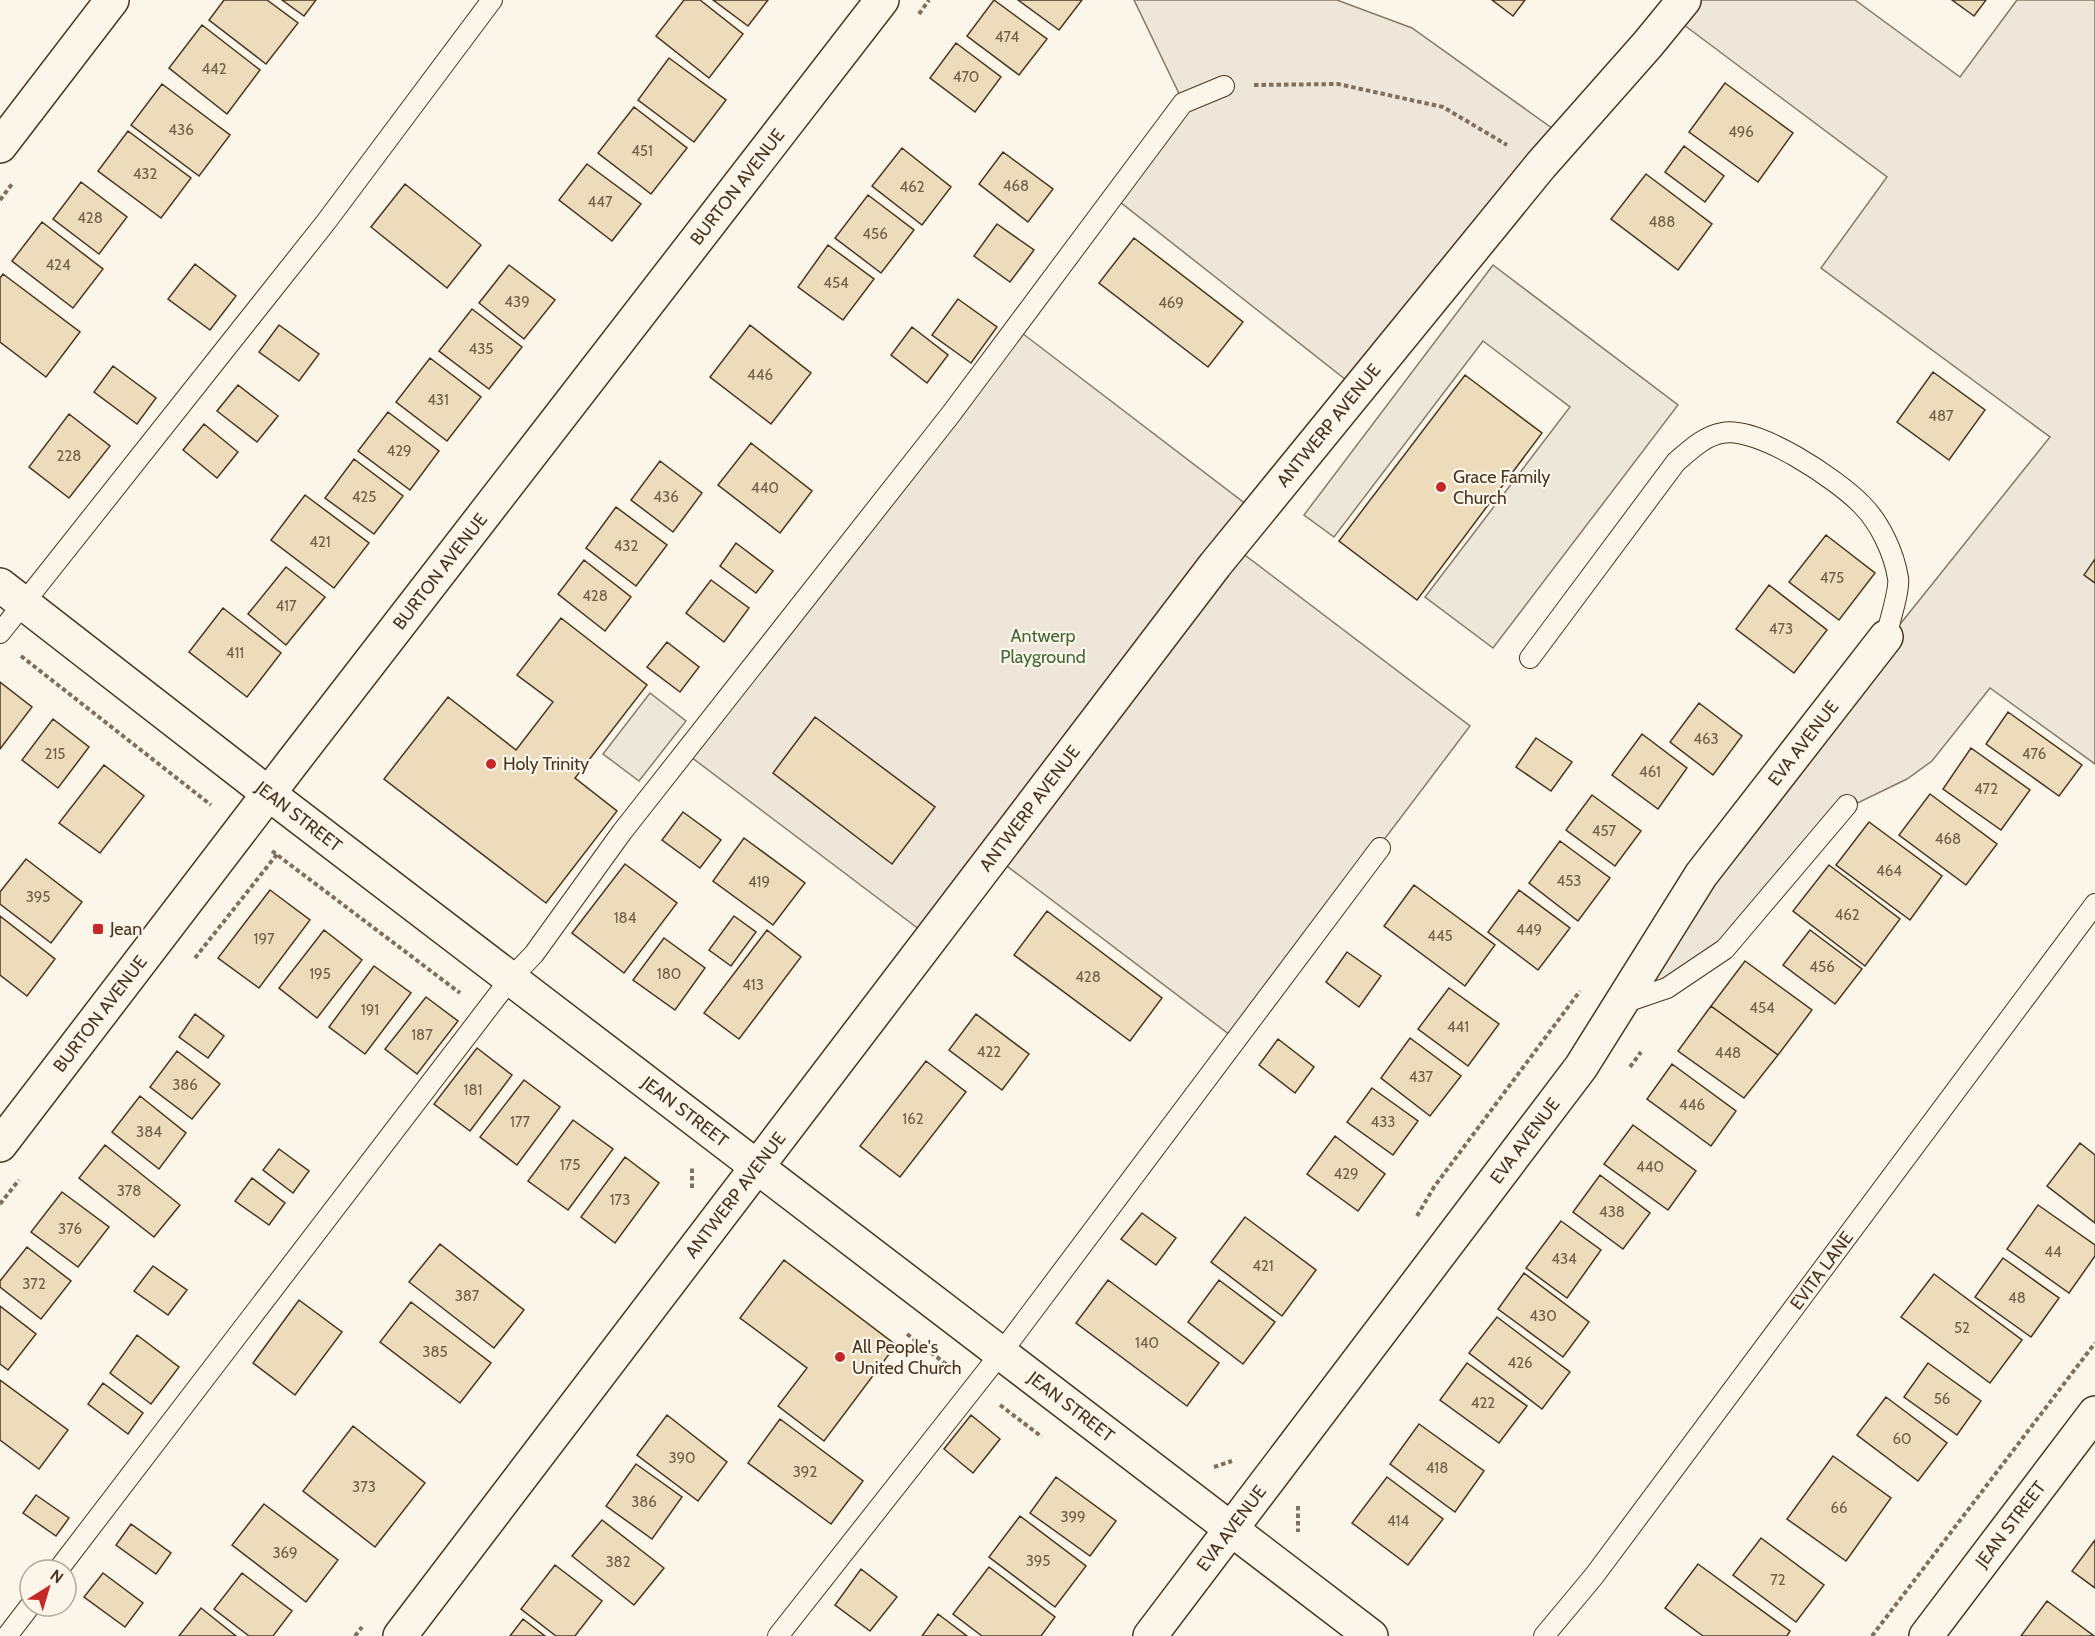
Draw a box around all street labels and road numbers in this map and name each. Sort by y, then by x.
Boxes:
street label: BURTON AVENUE [686,124,789,250]
street label: ANTWERP AVENUE [1272,359,1386,491]
street label: BURTON AVENUE [388,509,492,634]
street label: EVA AVENUE [1763,696,1843,790]
street label: ANTWERP AVENUE [975,741,1085,876]
street label: JEAN STREET [250,776,347,857]
street label: BURTON AVENUE [49,951,152,1077]
street label: JEAN STREET [636,1071,733,1152]
street label: EVA AVENUE [1485,1094,1565,1188]
street label: ANTWERP AVENUE [681,1128,790,1262]
street label: EVITA LANE [1785,1227,1858,1314]
street label: JEAN STREET [1023,1366,1119,1447]
street label: JEAN STREET [1970,1476,2051,1573]
street label: EVA AVENUE [1192,1481,1271,1576]

